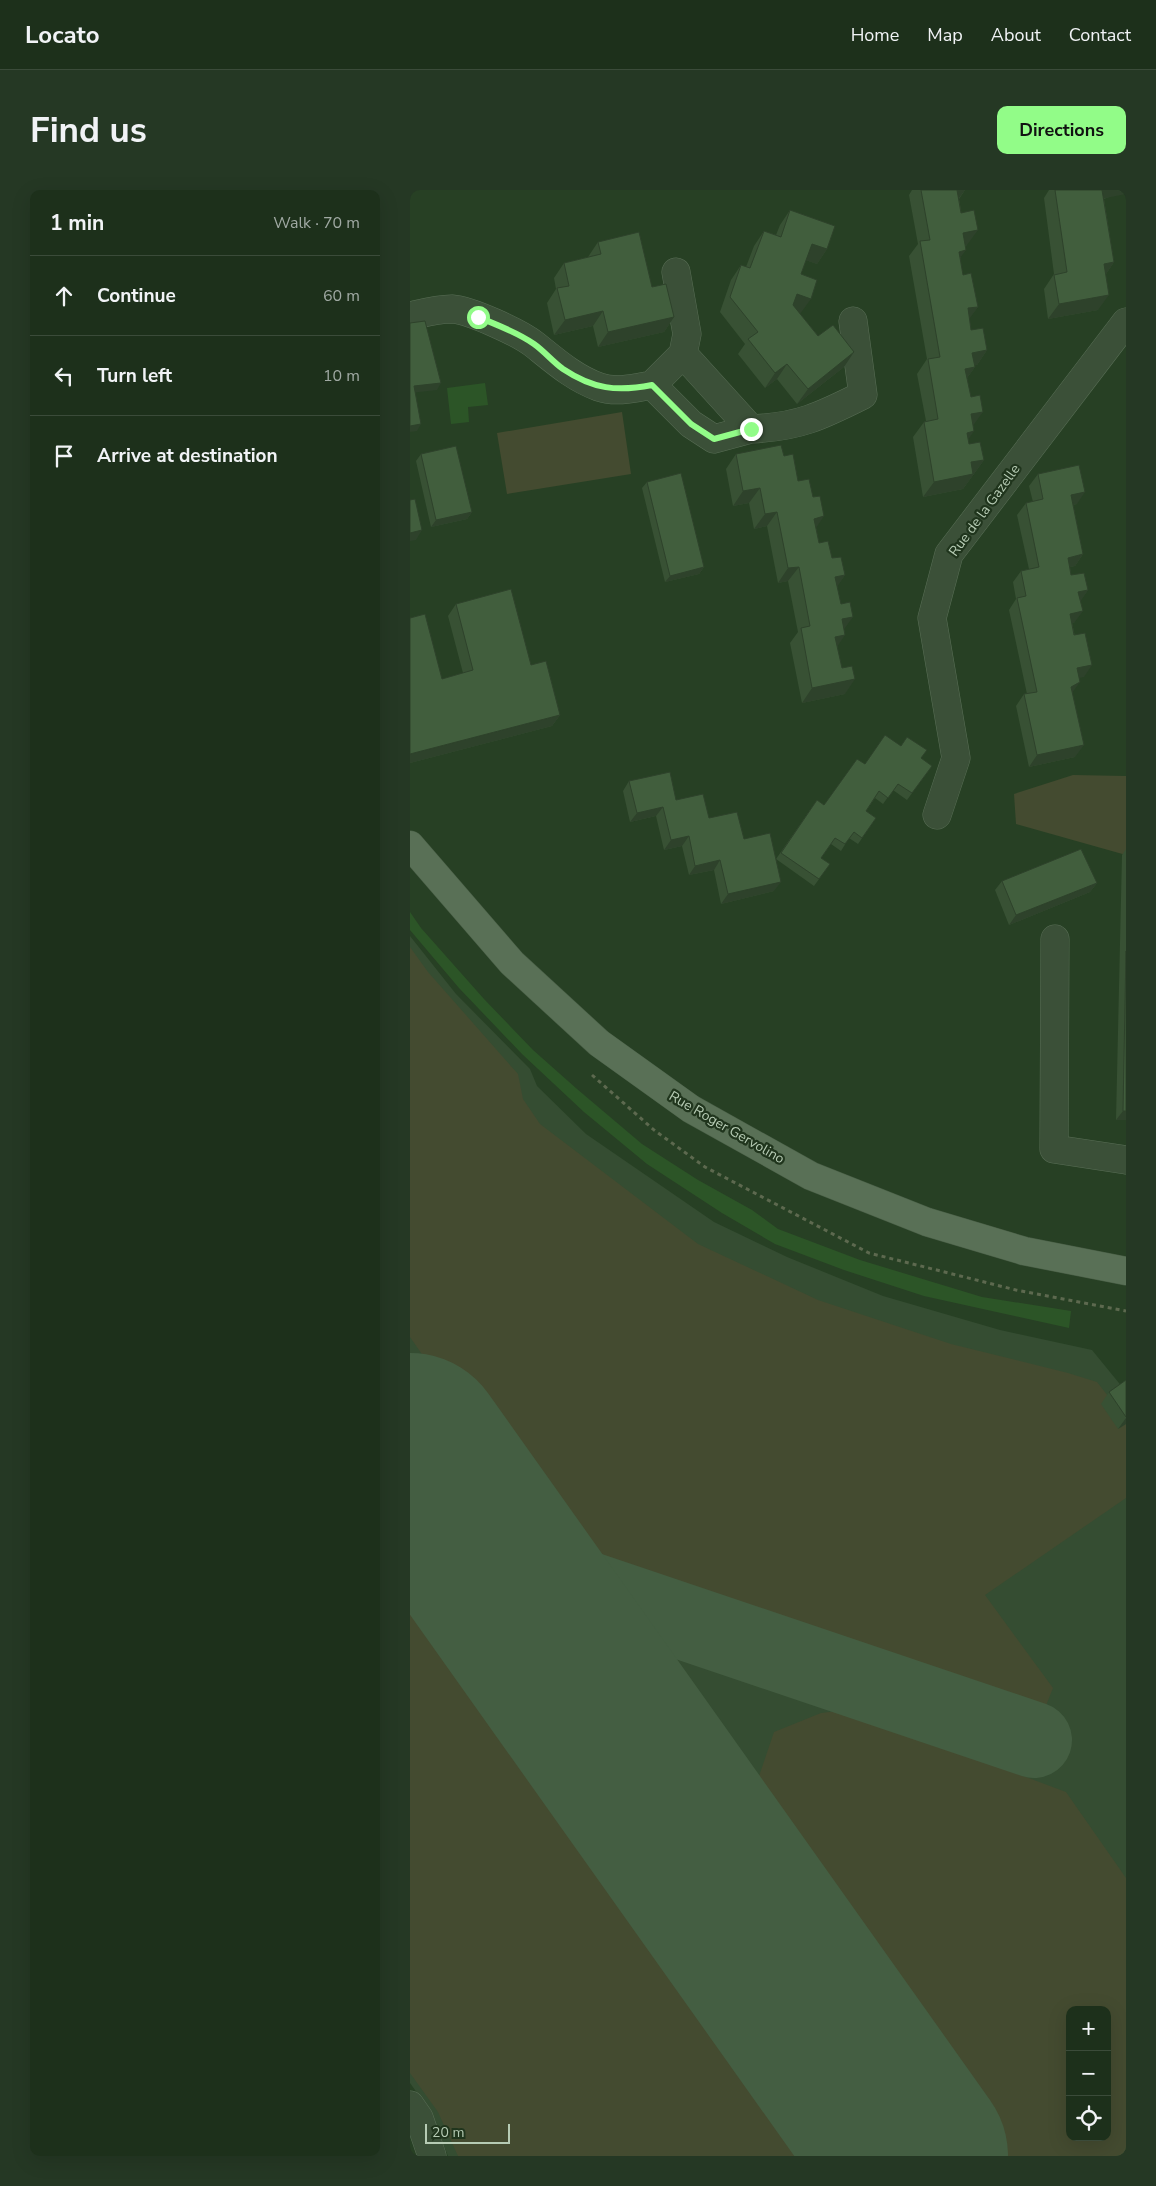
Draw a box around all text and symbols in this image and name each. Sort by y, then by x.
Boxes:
text: Locato [25,19,100,51]
text: Home [851,23,899,47]
text: Map [927,23,963,47]
text: About [991,23,1041,47]
text: Contact [1069,23,1131,47]
button: Directions [997,106,1126,154]
text: Find us [30,107,147,154]
text: 1 min [50,209,104,237]
text: Walk · 70 m [273,212,360,234]
icon: ahead [50,282,78,310]
text: Continue [97,283,176,309]
text: 60 m [323,285,360,307]
route start [467,306,490,329]
icon: left [50,362,78,390]
text: Turn left [97,363,172,389]
text: 10 m [323,365,360,387]
route end [740,418,763,441]
icon: arrive [50,442,78,470]
text: Arrive at destination [97,443,278,469]
street label: Rue de la Gazelle [944,460,1024,560]
street label: Rue Roger Gervolino [665,1087,788,1168]
map controls [1066,2006,1111,2141]
button: + [1066,2006,1111,2051]
button: − [1066,2051,1111,2096]
button: locate [1066,2096,1111,2141]
scale bar [425,2121,510,2144]
text: 20 m [432,2123,464,2142]

